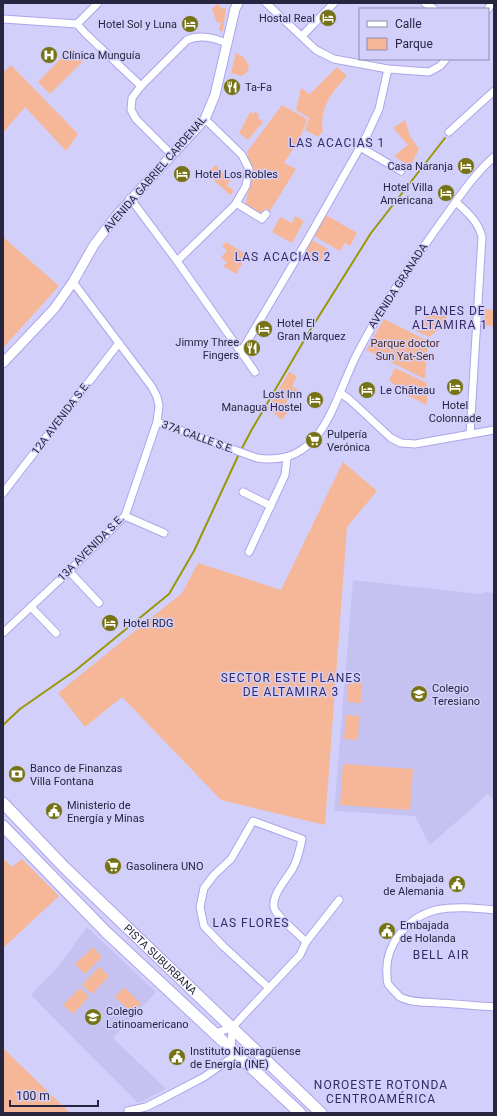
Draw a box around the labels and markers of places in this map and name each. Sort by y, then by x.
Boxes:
hotel icon: Hostal Real [318,8,338,28]
place label: Hostal Real [259,12,315,25]
hotel icon: Hotel Sol y Luna [180,14,200,34]
place label: Hotel Sol y Luna [98,18,177,31]
hospital icon: Clínica Munguía [39,45,59,65]
place label: Clínica Munguía [62,49,140,62]
restaurant icon: Ta-Fa [222,77,242,97]
place label: Ta-Fa [245,81,272,94]
hotel icon: Casa Naranja [456,156,476,176]
place label: Casa Naranja [387,160,453,173]
hotel icon: Hotel Los Robles [172,164,192,184]
place label: Hotel Los Robles [195,168,278,181]
place label: Hotel Villa Americana [380,181,433,207]
hotel icon: Hotel Villa Americana [436,183,456,203]
place label: Hotel El Gran Marquez [277,317,346,343]
hotel icon: Hotel El Gran Marquez [254,319,274,339]
place label: Jimmy Three Fingers [175,336,239,362]
restaurant icon: Jimmy Three Fingers [242,338,262,358]
hotel icon: Hotel Colonnade [445,377,465,397]
hotel icon: Le Chãteau [357,380,377,400]
place label: Le Chãteau [380,384,435,397]
place label: Lost Inn Managua Hostel [221,388,302,414]
hotel icon: Lost Inn Managua Hostel [305,390,325,410]
place label: Hotel Colonnade [429,399,481,425]
place label: Pulpería Verónica [327,428,370,454]
supermarket icon: Pulpería Verónica [304,430,324,450]
hotel icon: Hotel RDG [100,613,120,633]
place label: Hotel RDG [123,617,173,630]
place label: Colegio Teresiano [432,682,480,708]
school or university icon: Colegio Teresiano [409,684,429,704]
place label: Banco de Finanzas Villa Fontana [30,762,123,788]
bank icon: Banco de Finanzas Villa Fontana [7,764,27,784]
place label: Ministerio de Energía y Minas [67,799,145,825]
public building icon: Ministerio de Energía y Minas [44,801,64,821]
supermarket icon: Gasolinera UNO [103,856,123,876]
place label: Gasolinera UNO [126,860,203,873]
place label: Embajada de Alemania [383,872,444,898]
public building icon: Embajada de Alemania [447,874,467,894]
place label: Embajada de Holanda [400,919,456,945]
public building icon: Embajada de Holanda [377,921,397,941]
place label: Colegio Latinoamericano [106,1005,188,1031]
school or university icon: Colegio Latinoamericano [83,1007,103,1027]
place label: Instituto Nicaragüense de Energía (INE) [190,1045,301,1071]
public building icon: Instituto Nicaragüense de Energía (INE) [167,1047,187,1067]

